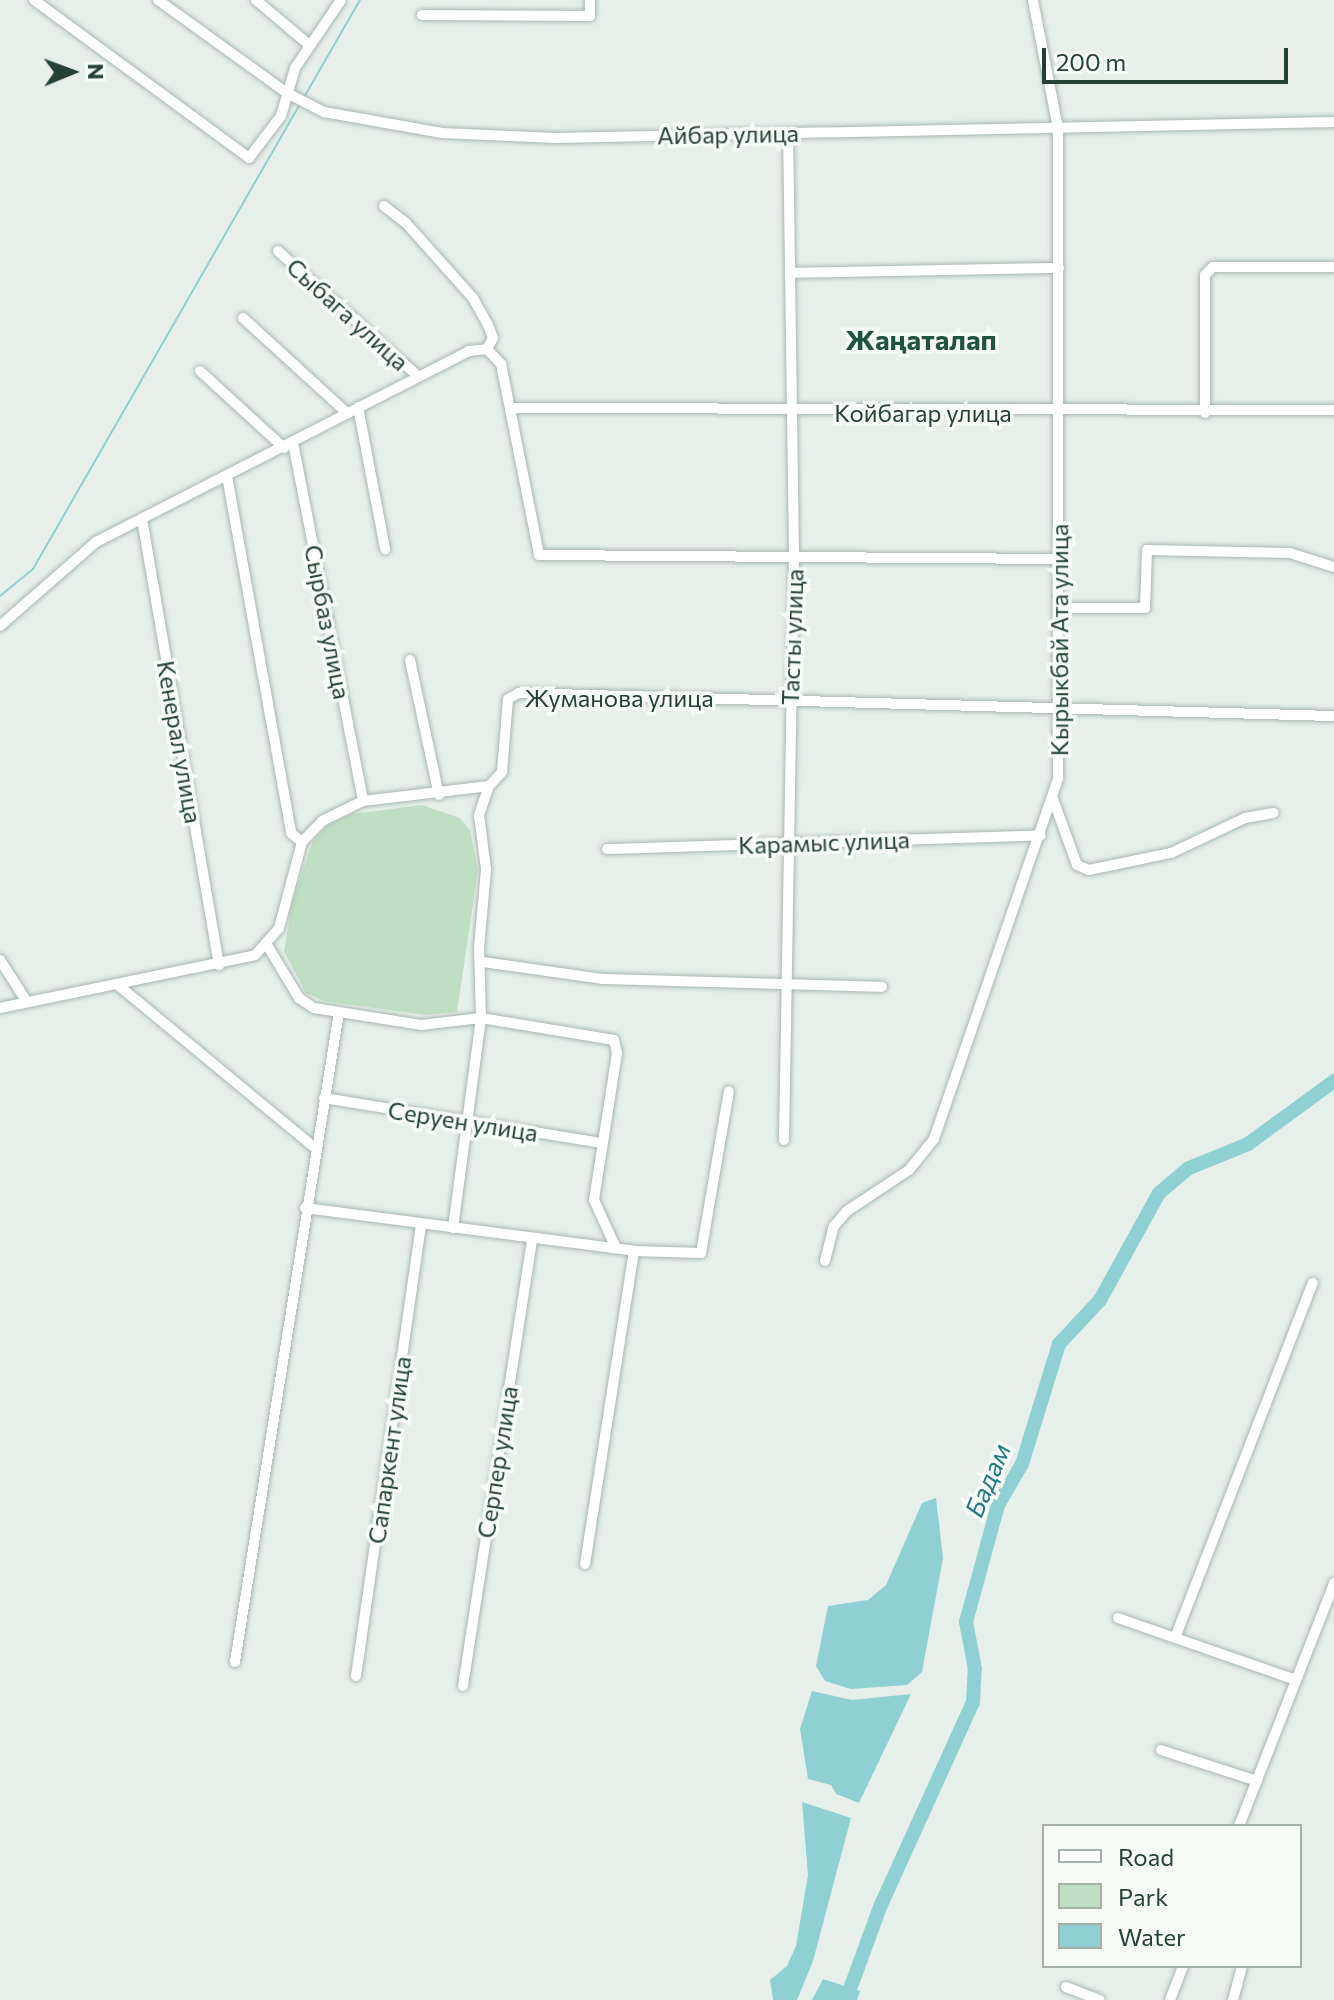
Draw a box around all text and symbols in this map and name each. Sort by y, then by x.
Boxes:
north arrow [32,32,112,112]
scale bar [1046,32,1292,82]
text: 200 m [1056,47,1126,76]
text: N [83,63,110,80]
street label: Айбар улица [657,118,799,150]
street label: Сыбага улица [281,252,415,376]
district label: Жаңаталап [845,322,997,356]
street label: Койбагар улица [834,399,1012,427]
street label: Кырыкбай Ата улица [1045,524,1073,756]
street label: Сырбаз улица [299,542,357,702]
street label: Тасты улица [775,568,809,706]
street label: Кенерал улица [152,658,208,826]
street label: Жуманова улица [524,684,714,712]
street label: Карамыс улица [738,825,910,859]
street label: Серуен улица [386,1095,540,1147]
street label: Сапаркент улица [362,1354,416,1546]
street label: Серпер улица [471,1384,523,1540]
water label: Бадам [958,1438,1016,1522]
legend [1042,1824,1302,1968]
text: Road [1118,1842,1174,1871]
text: Park [1118,1882,1168,1911]
text: Water [1118,1922,1186,1951]

